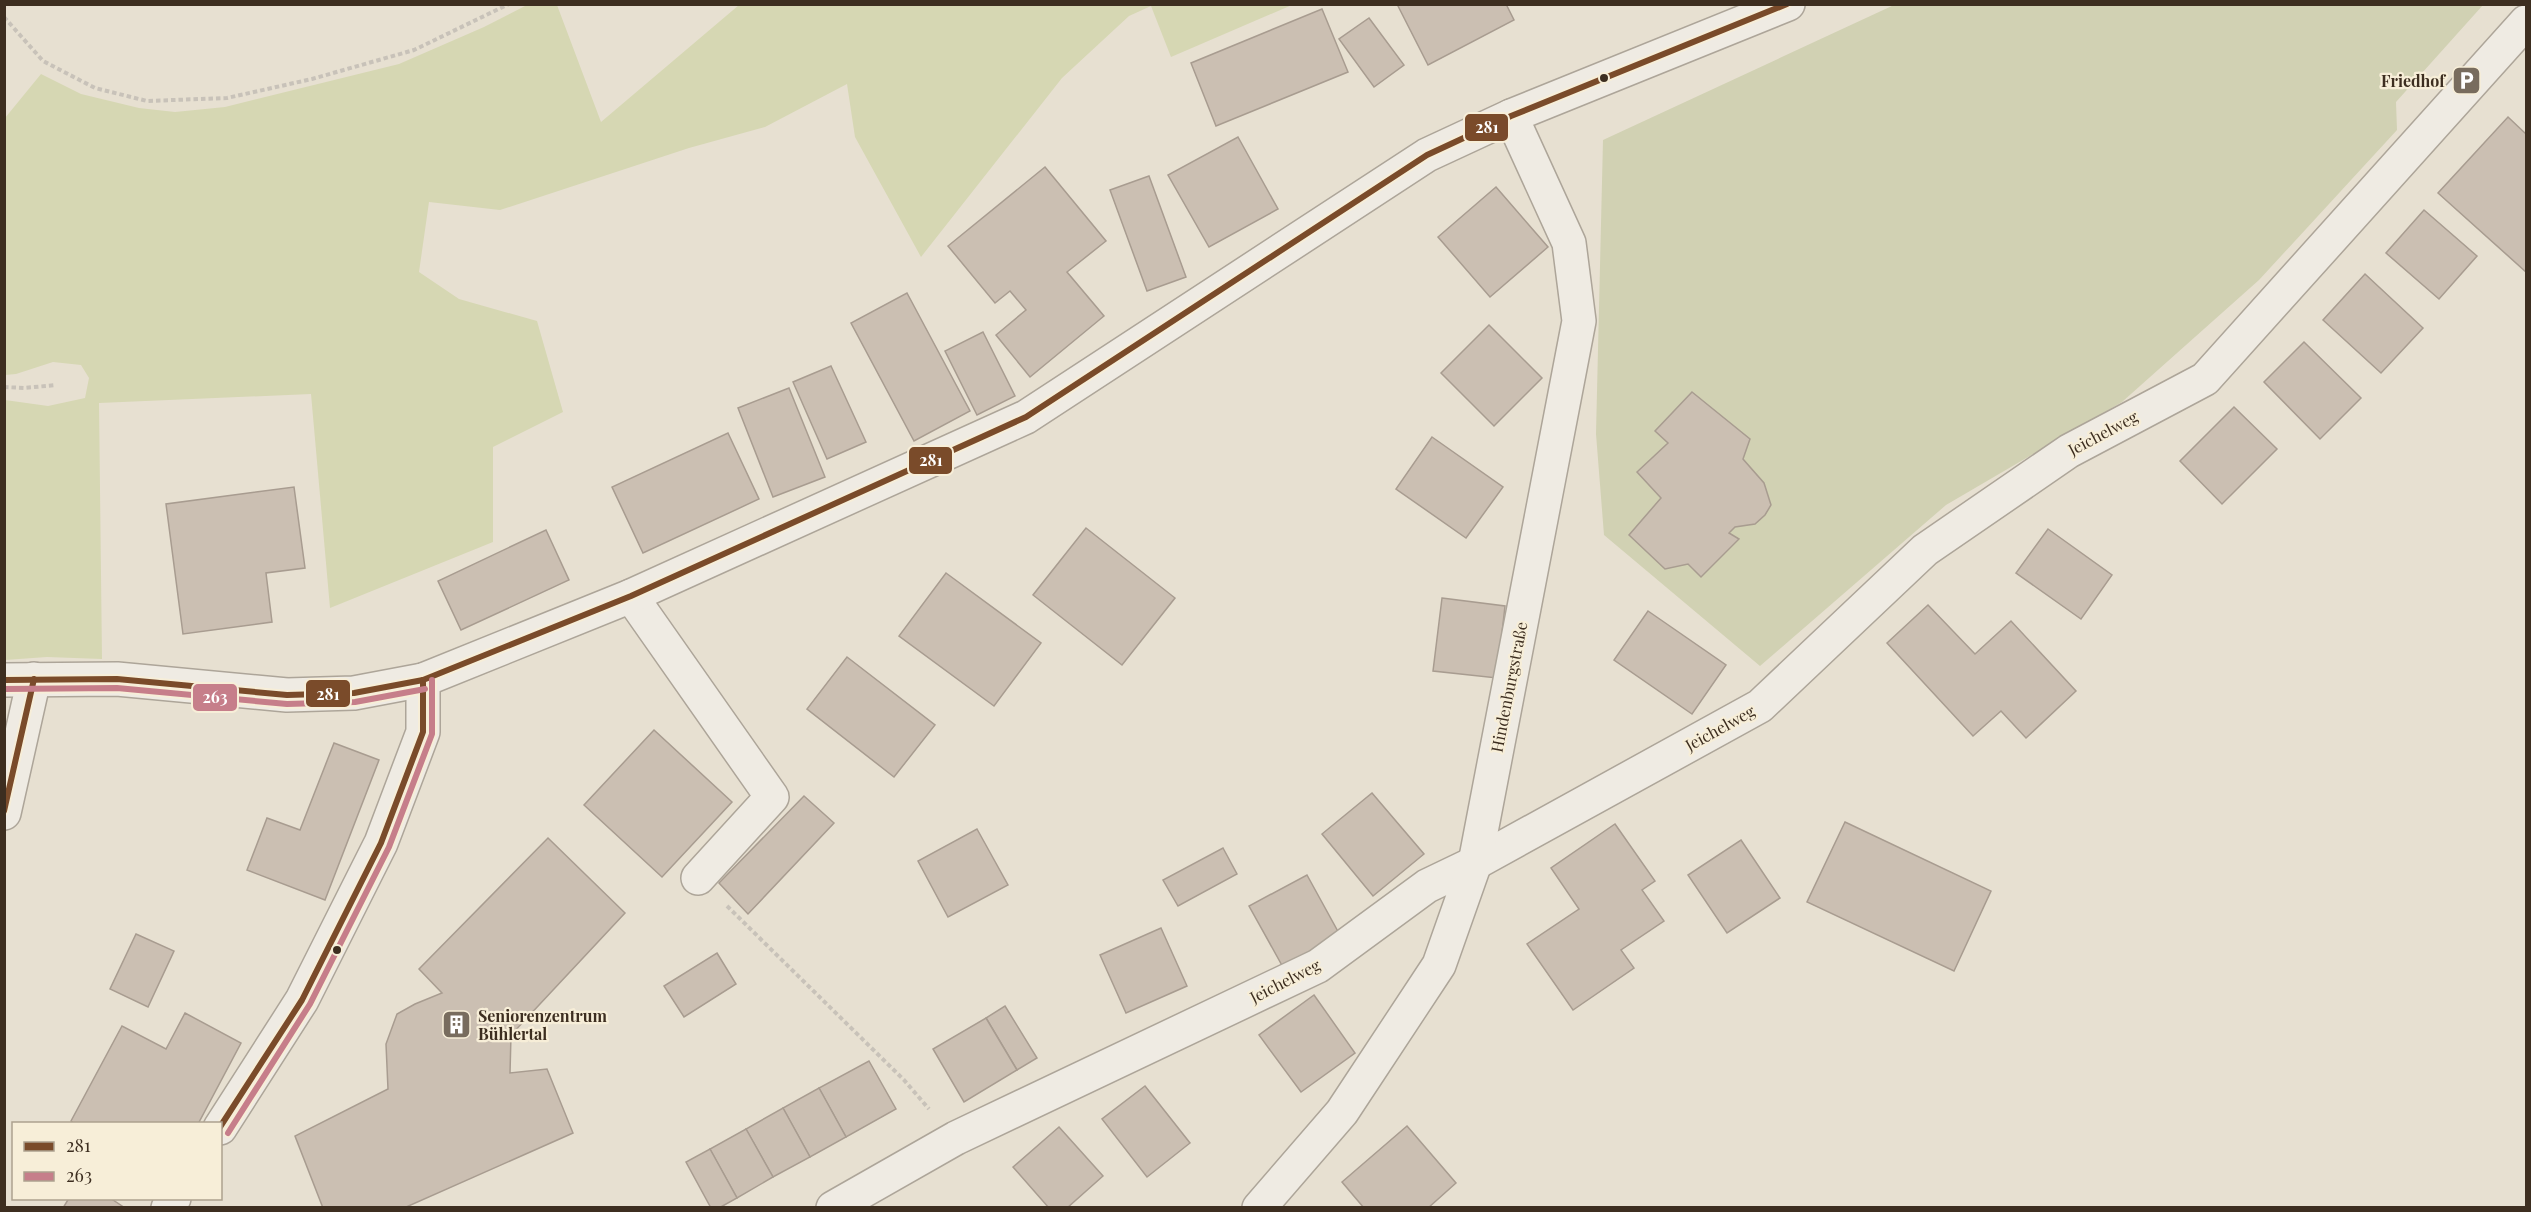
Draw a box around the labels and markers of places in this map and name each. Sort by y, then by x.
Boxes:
parking icon: Friedhof [2450,65,2482,97]
place label: Friedhof [2381,70,2446,91]
unlabelled marker [1598,72,1610,84]
unlabelled marker [331,944,343,956]
place label: Seniorenzentrum Bühlertal [478,1005,607,1044]
building icon: Seniorenzentrum Bühlertal [441,1009,473,1041]

